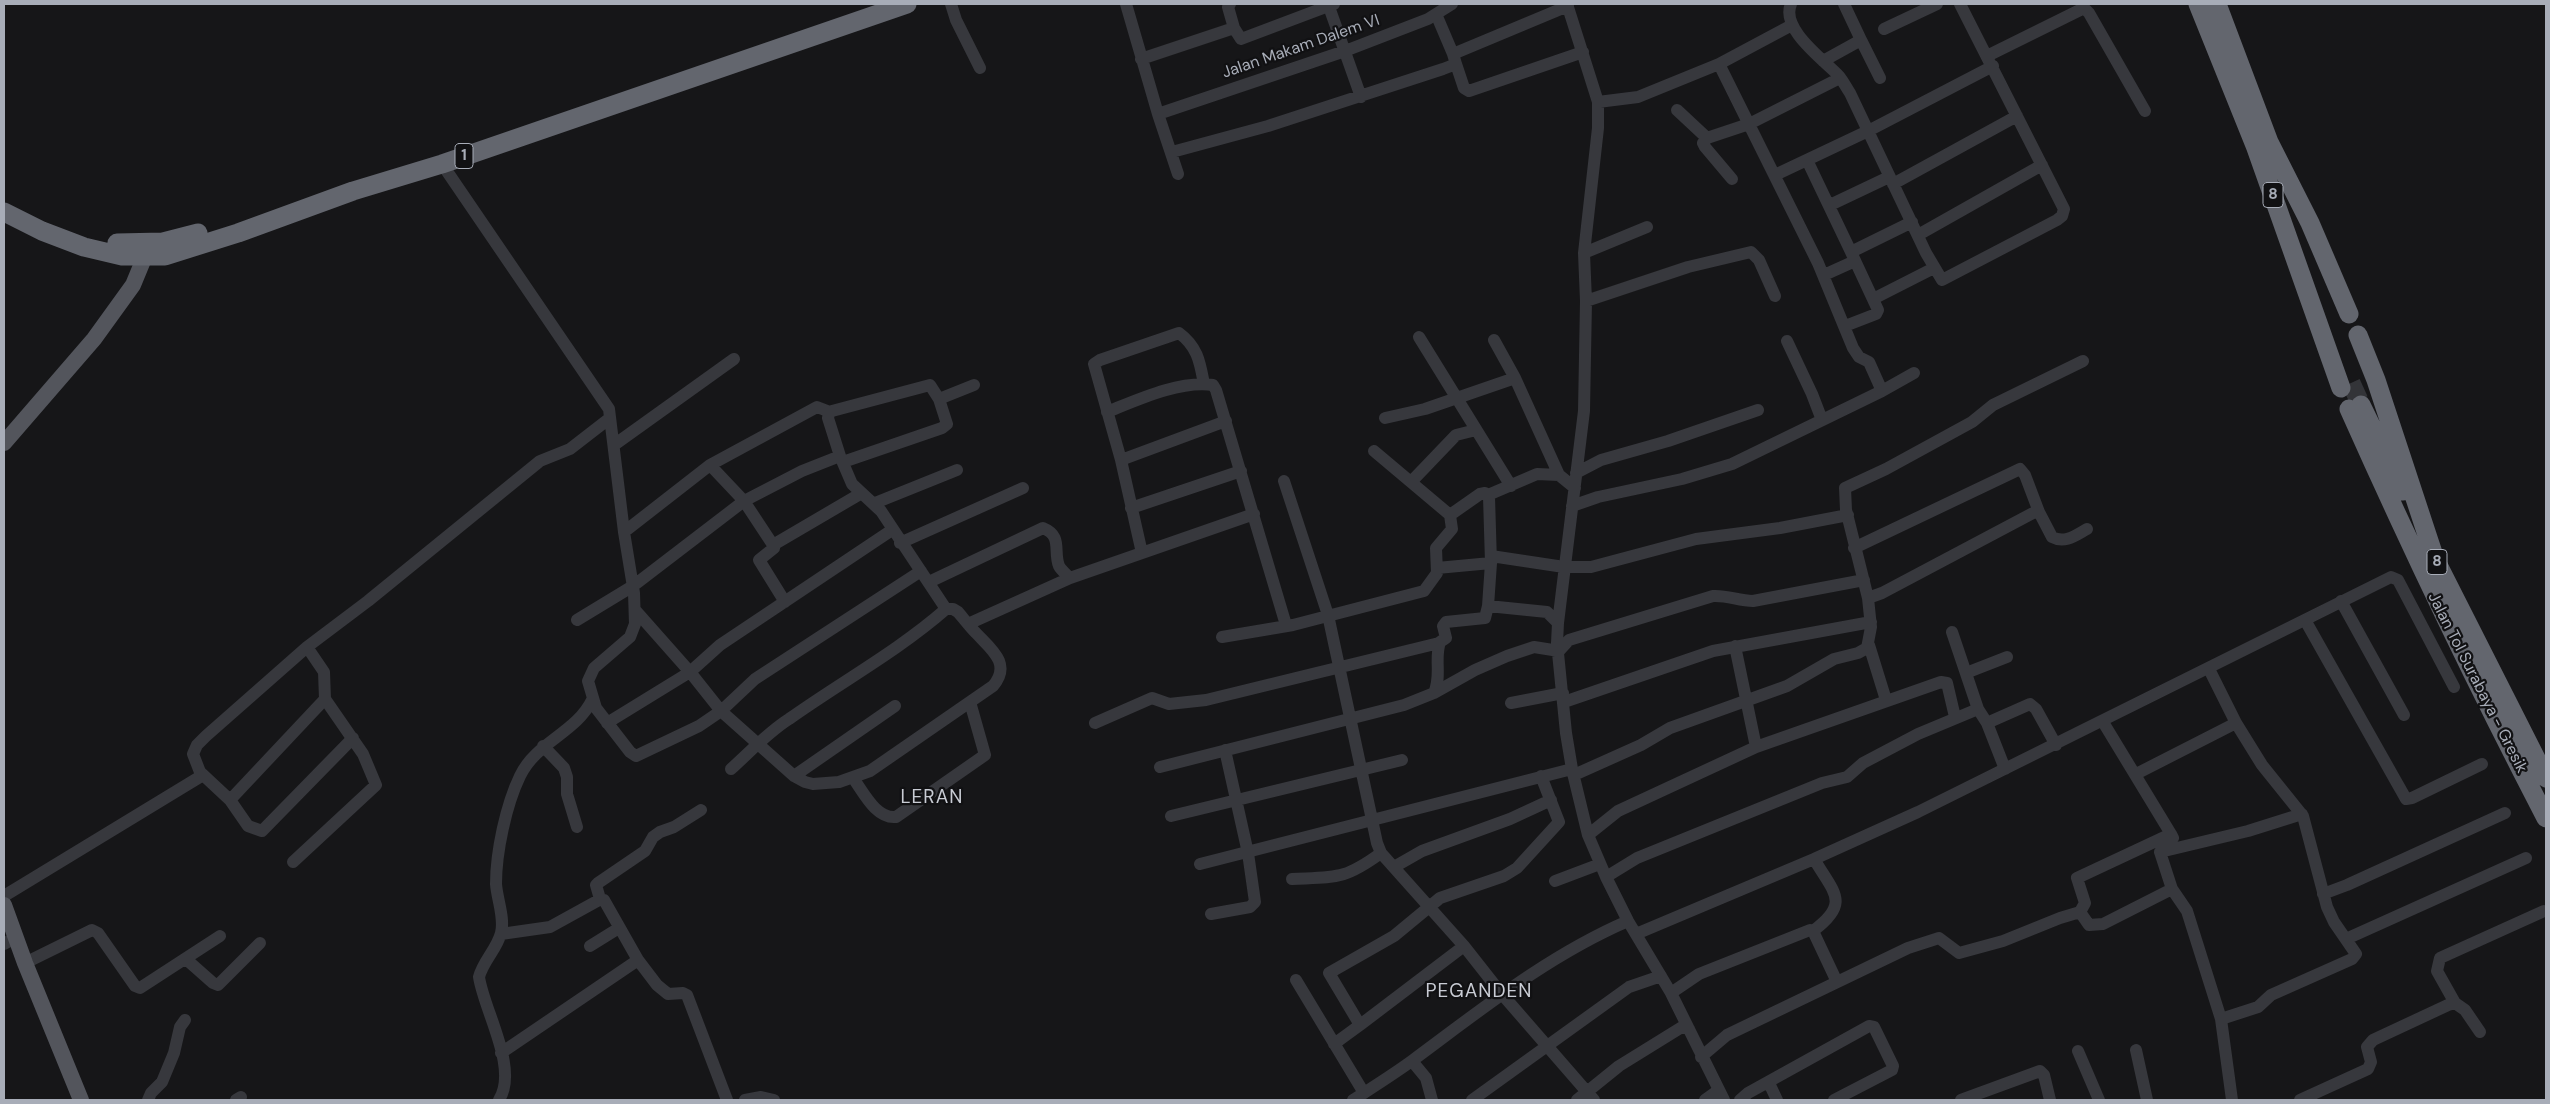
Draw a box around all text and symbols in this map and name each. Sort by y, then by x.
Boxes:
street label: Jalan Makam Dalem VI [1220,11,1382,83]
road number: 1 [455,144,473,168]
road number: 8 [2263,182,2283,208]
road number: 8 [2427,550,2447,574]
street label: Jalan Tol Surabaya - Gresik [2423,590,2531,776]
district label: LERAN [900,787,964,809]
district label: PEGANDEN [1425,981,1533,1003]

